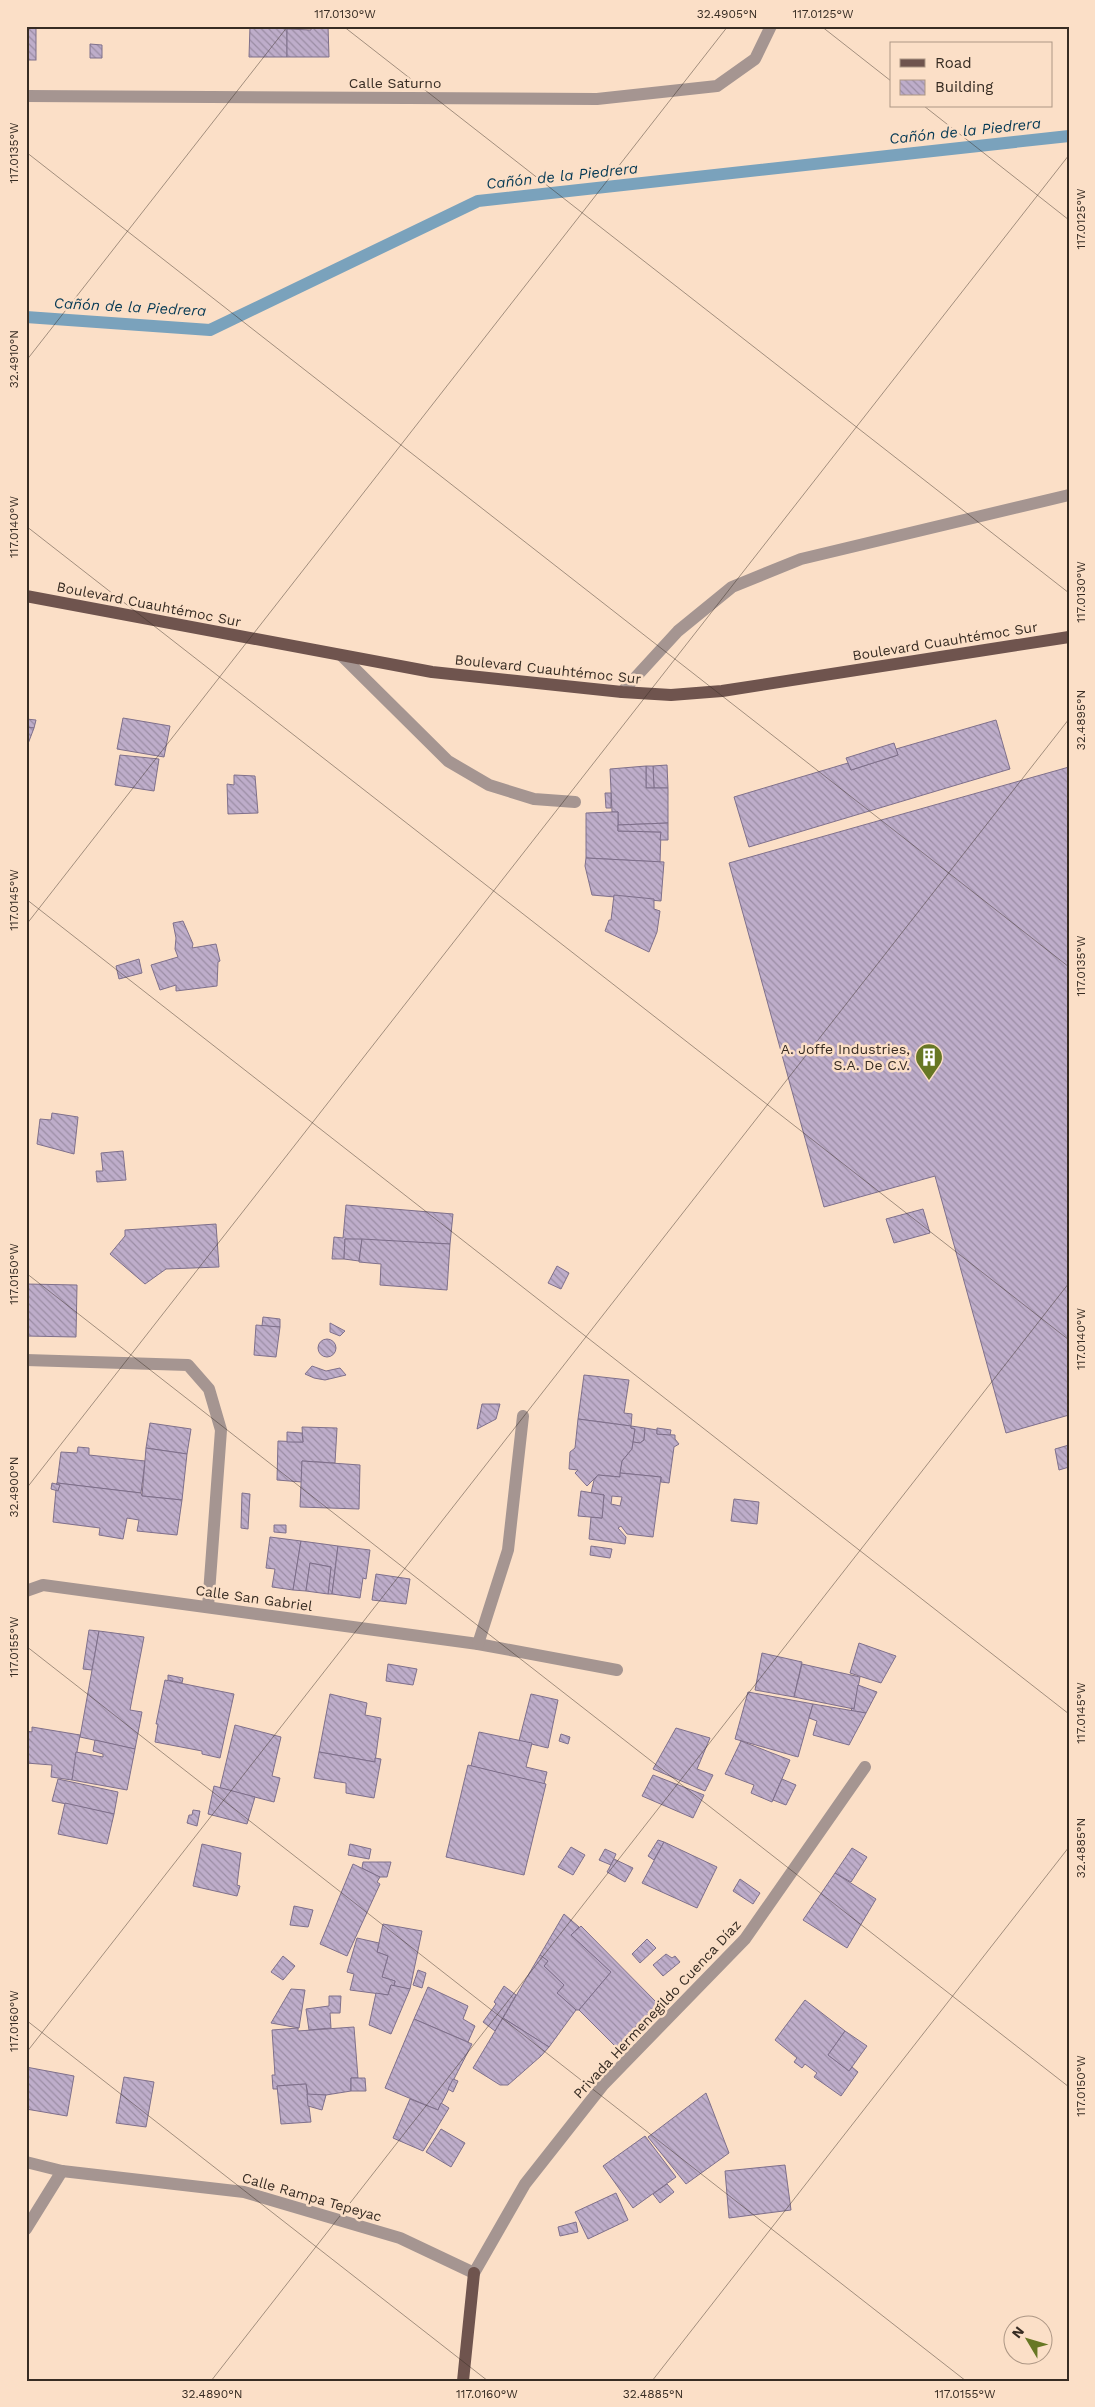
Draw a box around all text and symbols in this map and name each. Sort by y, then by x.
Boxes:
text: 117.0130°W [314,7,376,21]
text: 32.4905°N [697,7,757,21]
text: 117.0125°W [792,7,854,21]
legend [890,42,1052,108]
text: Road [935,54,972,72]
street label: Calle Saturno [349,75,441,91]
text: Building [935,78,993,96]
water label: Cañón de la Piedrera [888,114,1042,148]
text: 117.0135°W [7,122,21,184]
water label: Cañón de la Piedrera [485,159,639,193]
text: 117.0125°W [1074,188,1088,250]
water label: Cañón de la Piedrera [53,294,207,320]
text: 32.4910°N [7,330,21,388]
text: 117.0140°W [7,496,21,558]
text: 117.0130°W [1074,561,1088,623]
street label: Boulevard Cuauhtémoc Sur [56,578,243,630]
street label: Boulevard Cuauhtémoc Sur [851,618,1039,664]
street label: Boulevard Cuauhtémoc Sur [454,651,642,687]
text: 32.4895°N [1074,690,1088,750]
text: 117.0145°W [7,869,21,931]
text: 117.0135°W [1074,935,1088,997]
place label: A. Joffe Industries, S.A. De C.V. [781,1041,910,1073]
building icon: A. Joffe Industries, S.A. De C.V. [914,1042,944,1081]
text: 117.0150°W [7,1243,21,1305]
text: 117.0140°W [1074,1308,1088,1370]
text: 32.4900°N [7,1456,21,1518]
street label: Calle San Gabriel [195,1582,314,1614]
text: 117.0155°W [7,1616,21,1678]
text: 117.0145°W [1074,1682,1088,1744]
text: 32.4885°N [1074,1818,1088,1878]
street label: Privada Hermenegildo Cuenca Díaz [570,1917,744,2101]
text: 117.0160°W [7,1990,21,2052]
text: 117.0150°W [1074,2055,1088,2117]
street label: Calle Rampa Tepeyac [240,2169,384,2225]
north arrow [1002,2314,1052,2364]
text: N [1008,2323,1027,2341]
text: 32.4890°N [182,2387,243,2401]
text: 117.0160°W [456,2387,518,2401]
text: 32.4885°N [623,2387,683,2401]
text: 117.0155°W [934,2387,996,2401]

